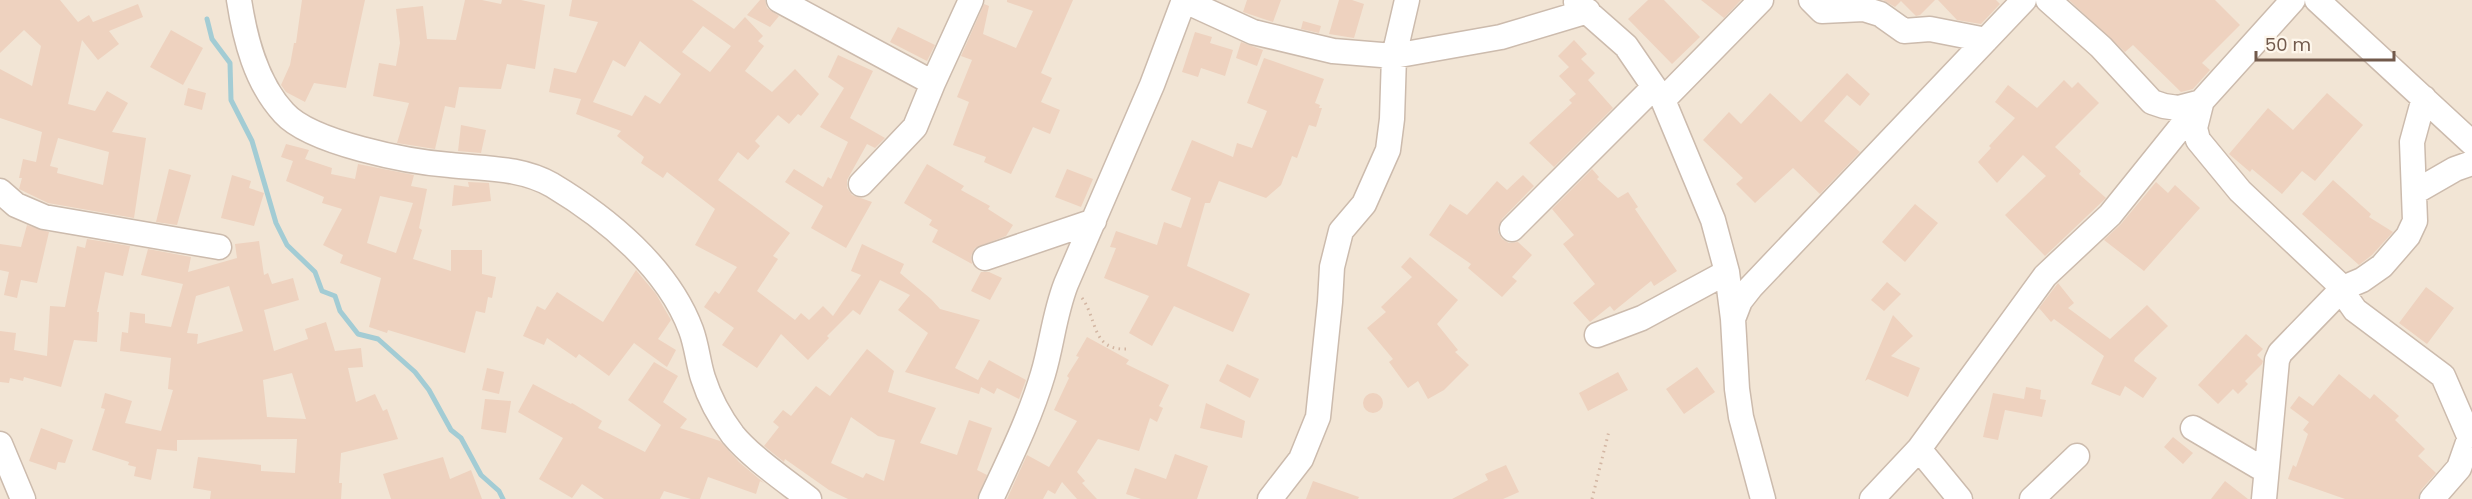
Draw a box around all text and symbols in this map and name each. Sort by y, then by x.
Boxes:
scale bar [2256,24,2394,62]
text: 50 m [2265,32,2311,57]

